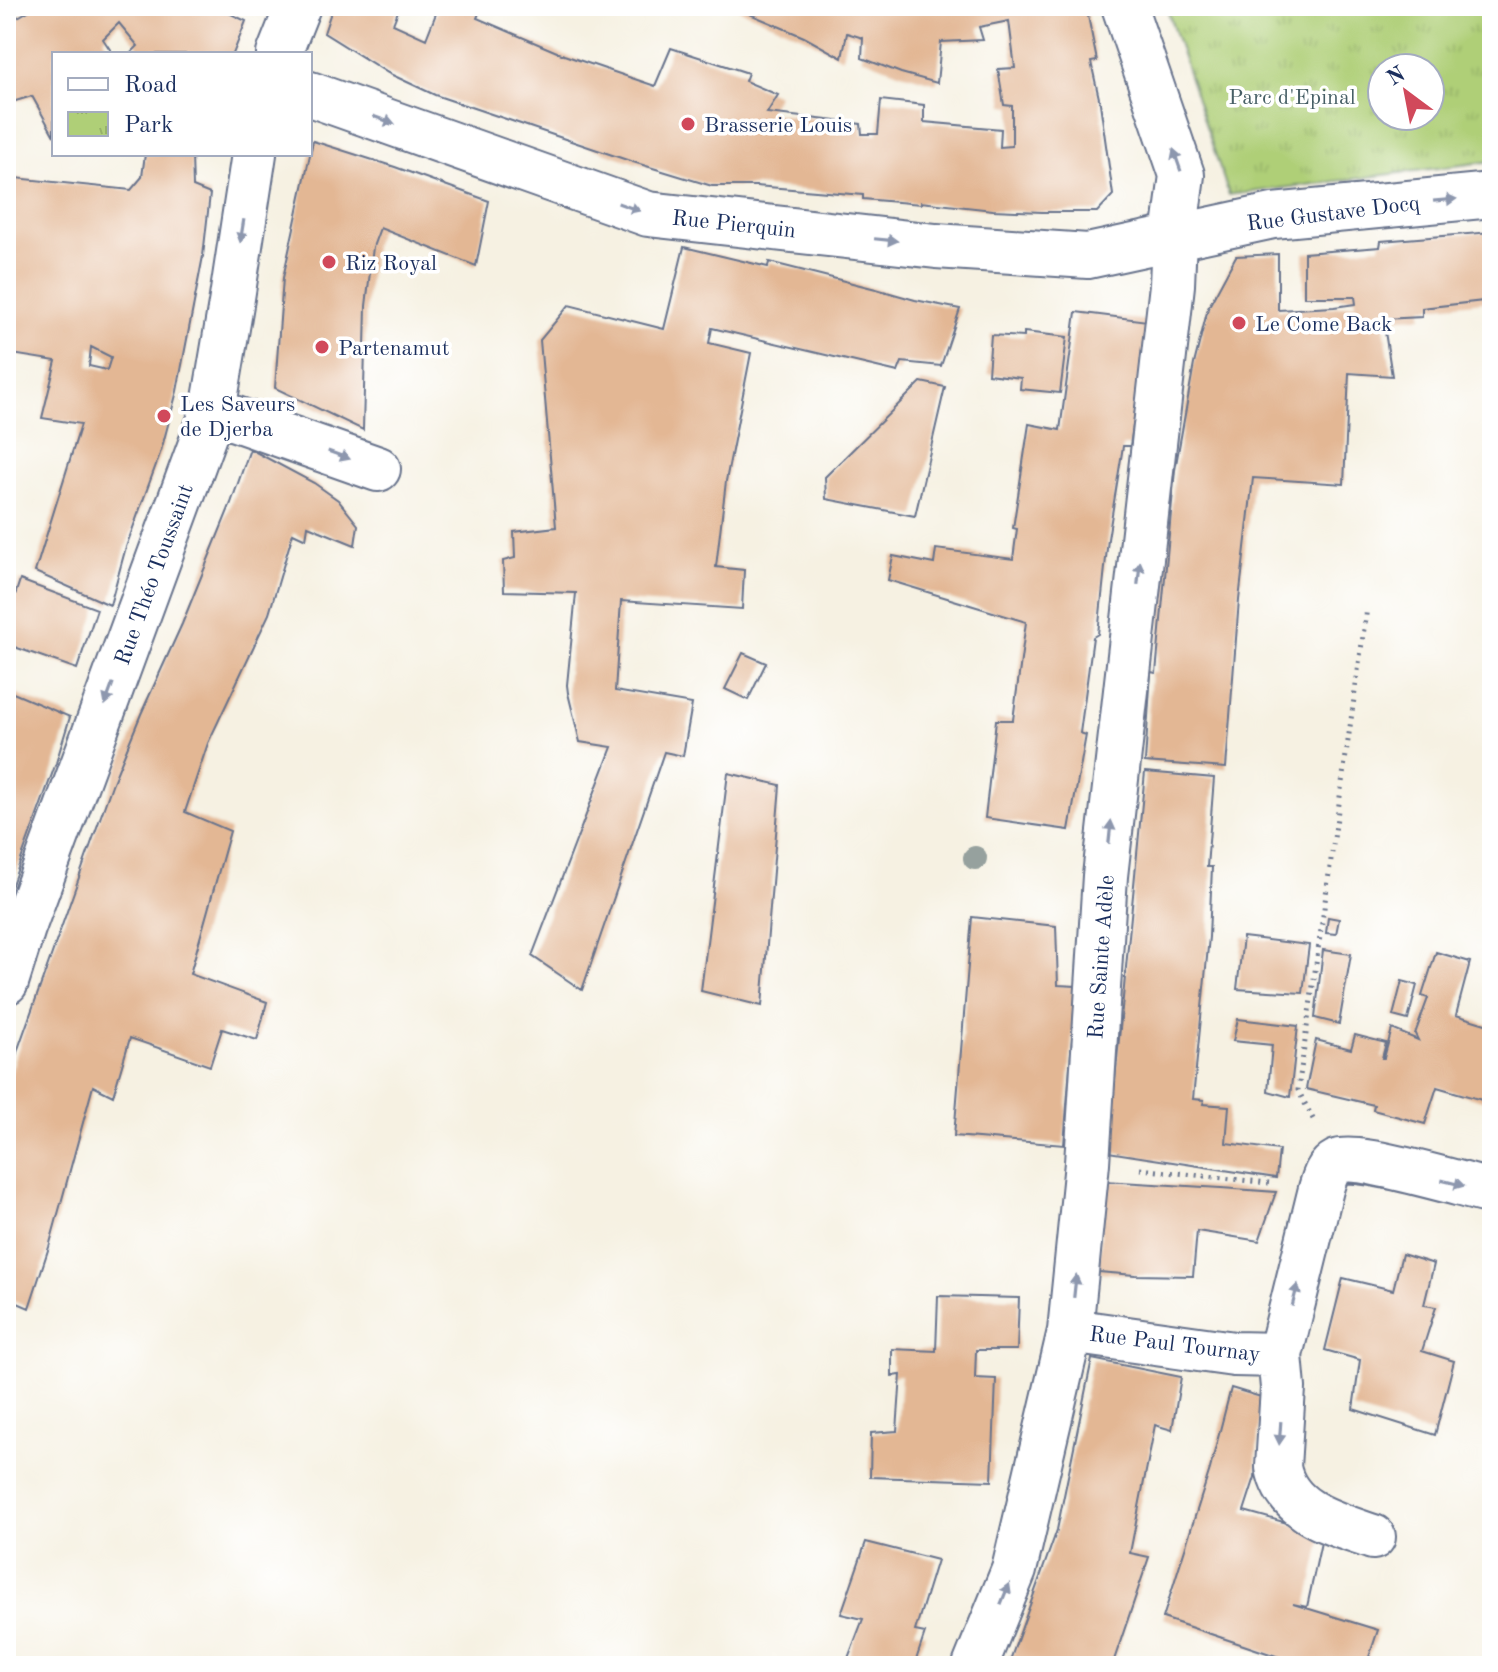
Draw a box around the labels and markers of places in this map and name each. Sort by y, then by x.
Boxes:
marker: Brasserie Louis [679,115,697,133]
place label: Brasserie Louis [704,115,852,137]
marker: Riz Royal [320,253,338,271]
place label: Riz Royal [345,253,437,275]
marker: Le Come Back [1230,314,1248,332]
place label: Le Come Back [1255,314,1393,336]
marker: Partenamut [313,338,331,356]
place label: Partenamut [338,338,449,360]
place label: Les Saveurs de Djerba [180,394,295,441]
marker: Les Saveurs de Djerba [155,407,173,425]

